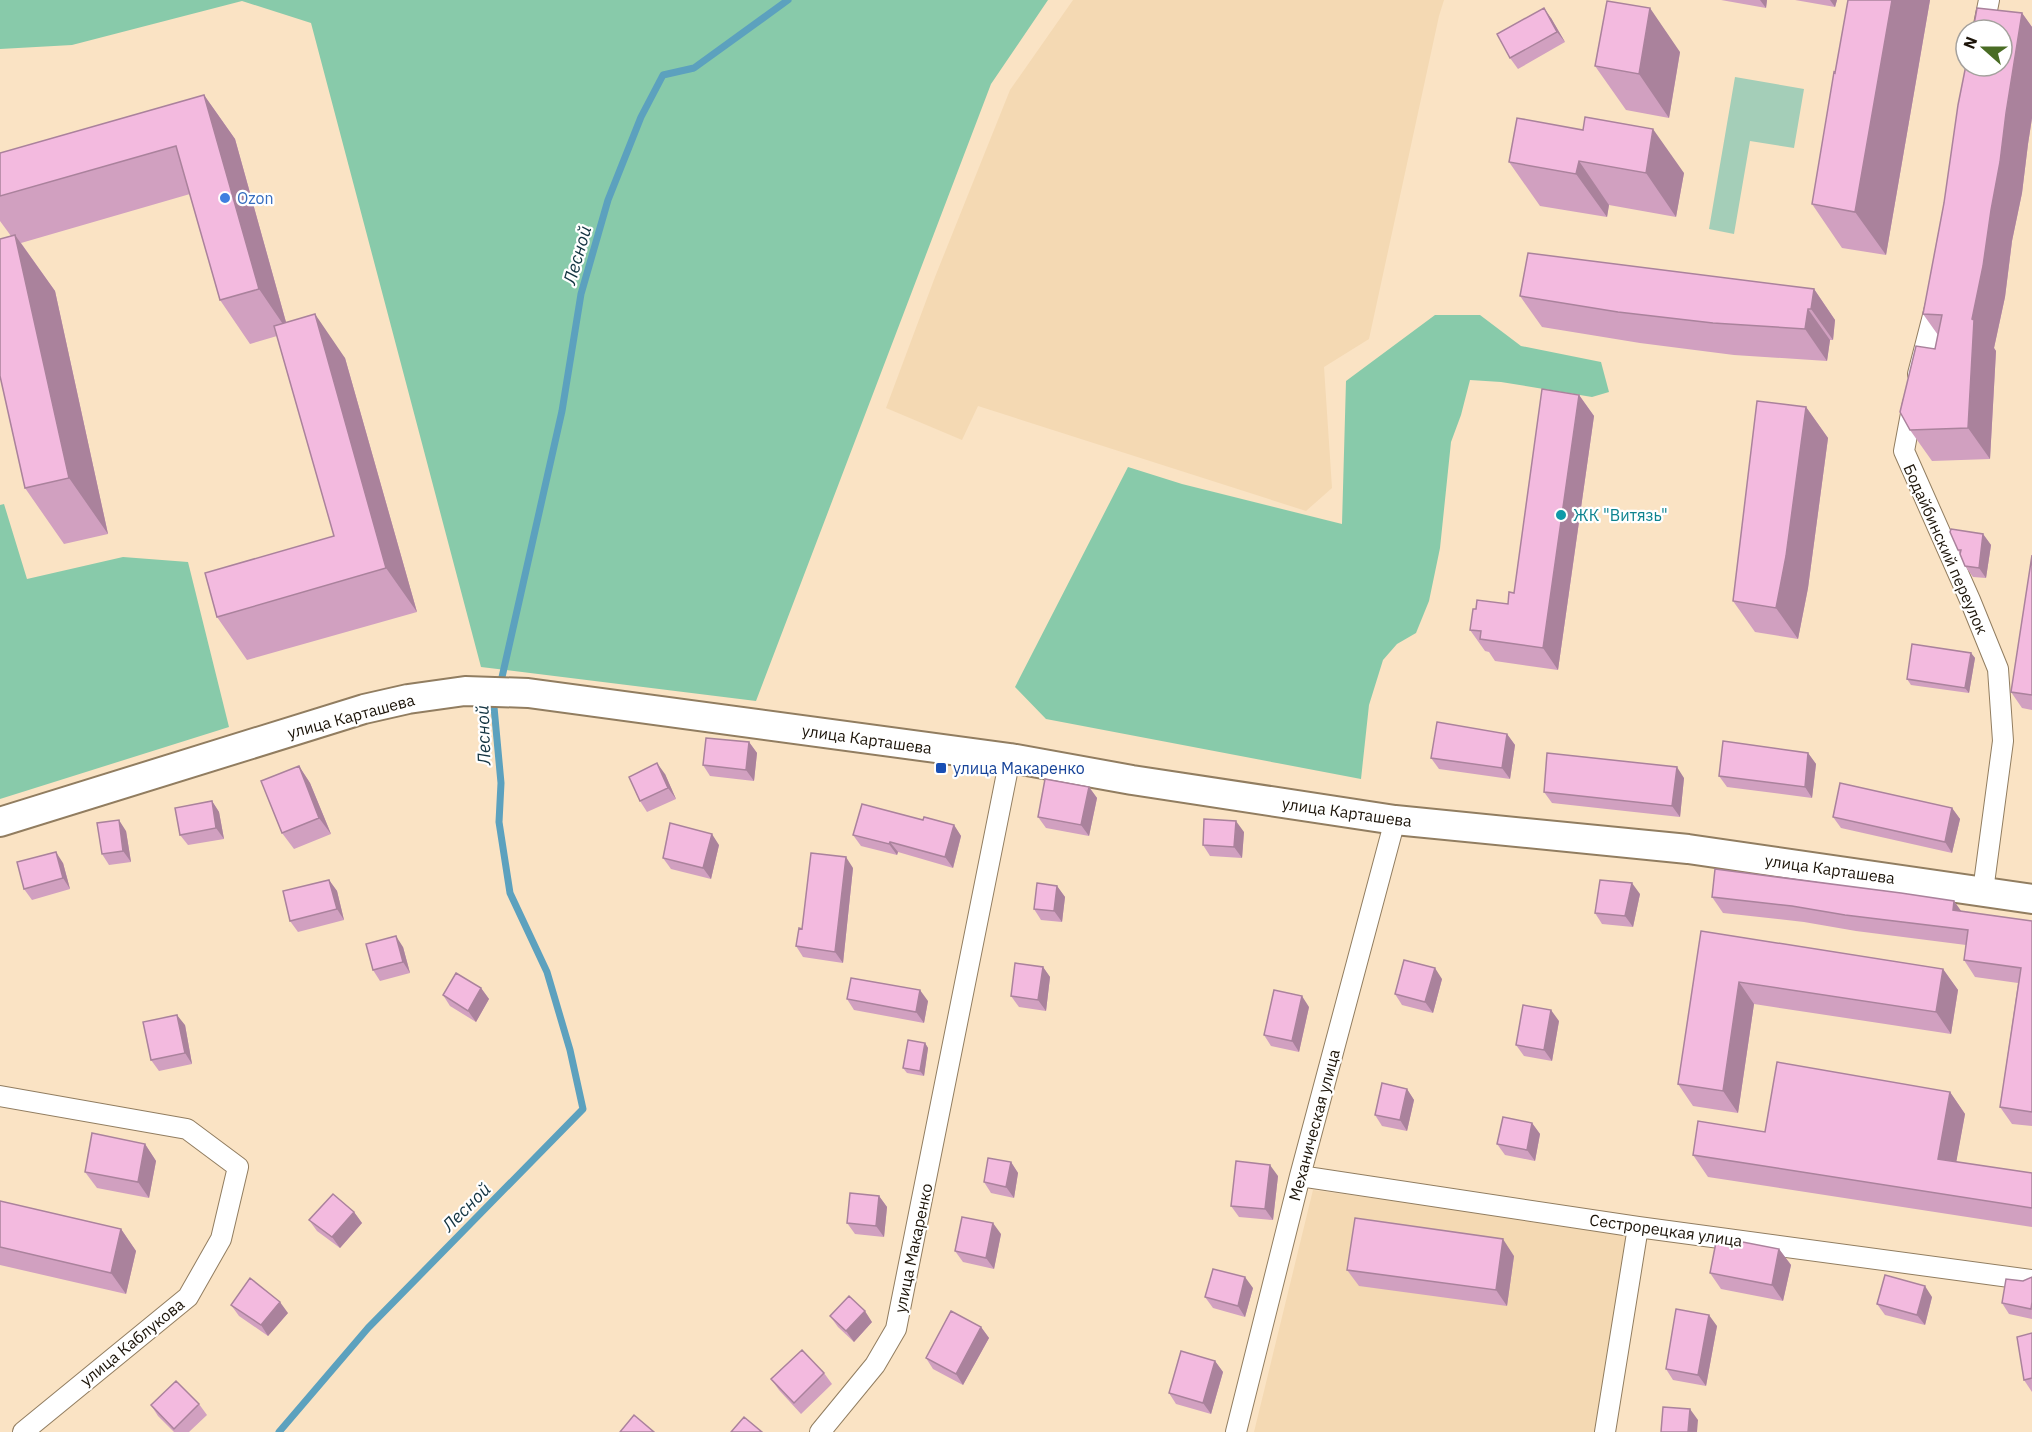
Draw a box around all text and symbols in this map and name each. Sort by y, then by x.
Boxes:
north arrow [1954,18,2014,78]
text: N [1959,34,1981,52]
place label: Ozon [237,188,274,208]
marker: Ozon [218,191,232,205]
water label: Лесной [557,223,596,288]
street label: Бодайбинский переулок [1899,461,1993,637]
place label: ЖК "Витязь" [1573,505,1668,525]
marker: ЖК "Витязь" [1554,508,1568,522]
street label: улица Карташева [285,689,417,743]
water label: Лесной [470,705,496,766]
street label: улица Карташева [801,720,934,758]
place label: улица Макаренко [953,758,1085,778]
marker: улица Макаренко [934,761,948,775]
street label: улица Карташева [1281,793,1414,831]
street label: улица Карташева [1764,850,1897,888]
street label: Механическая улица [1284,1046,1344,1203]
water label: Лесной [436,1178,495,1237]
street label: улица Макаренко [890,1181,936,1315]
street label: Сестрорецкая улица [1588,1209,1744,1251]
street label: улица Каблукова [76,1294,188,1390]

